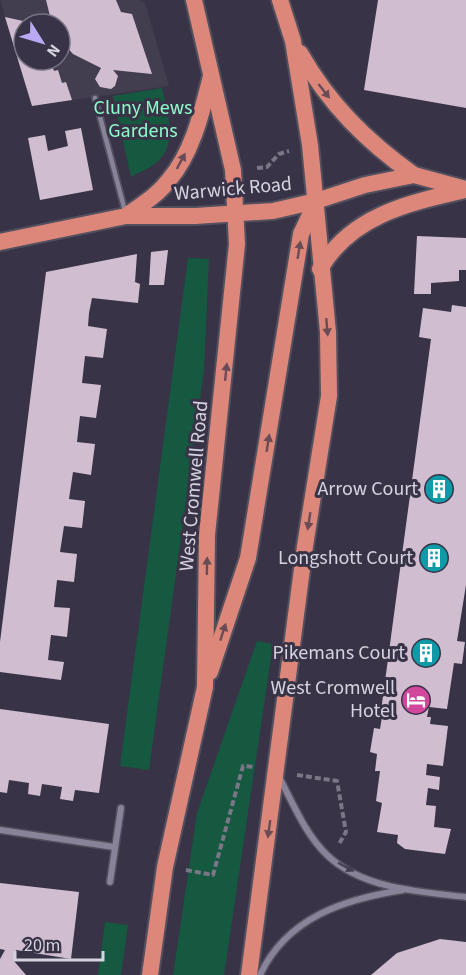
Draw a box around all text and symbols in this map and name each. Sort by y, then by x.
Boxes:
north arrow [12,12,72,72]
text: N [41,40,65,61]
one-way arrow [317,83,330,99]
park label: Cluny Mews Gardens [93,94,193,145]
one-way arrow [176,152,186,169]
street label: Warwick Road [173,170,293,208]
one-way arrow [294,240,303,259]
one-way arrow [322,318,332,337]
one-way arrow [221,363,231,382]
street label: West Cromwell Road [173,399,215,573]
one-way arrow [264,433,273,452]
building icon: Arrow Court [423,473,455,505]
place label: Arrow Court [317,475,418,503]
one-way arrow [305,511,314,530]
building icon: Longshott Court [418,542,450,574]
place label: Longshott Court [278,544,413,572]
one-way arrow [202,556,212,575]
one-way arrow [219,623,229,641]
building icon: Pikemans Court [410,637,442,669]
place label: Pikemans Court [272,639,405,667]
place label: West Cromwell Hotel [271,674,395,725]
hotel icon: West Cromwell Hotel [400,684,432,716]
one-way arrow [264,820,273,839]
one-way arrow [338,862,355,872]
scale bar [15,924,104,962]
text: 20 m [24,933,60,958]

